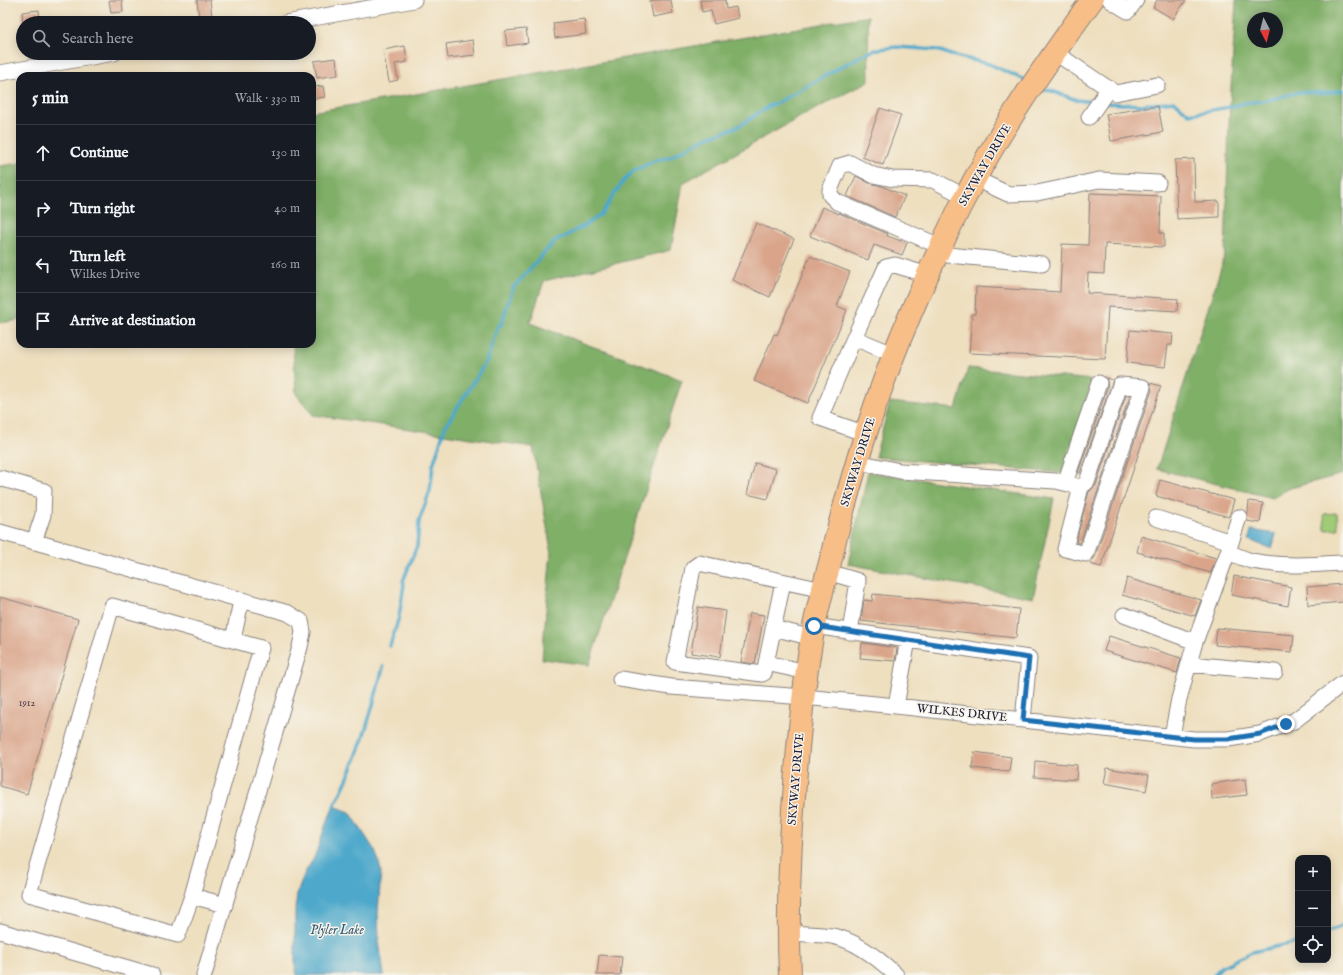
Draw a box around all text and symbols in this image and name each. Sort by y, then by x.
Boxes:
north arrow [1247,12,1283,48]
search box [16,16,316,60]
icon: search [30,27,52,49]
text: Search here [62,29,133,48]
text: 5 min [32,88,69,109]
text: Walk · 330 m [235,90,300,107]
street label: SKYWAY DRIVE [955,121,1015,209]
icon: ahead [32,142,54,164]
text: Continue [70,143,128,162]
text: 130 m [271,144,300,161]
icon: right [32,198,54,220]
text: Turn right [70,199,135,218]
text: 40 m [274,200,300,217]
text: Turn left [70,247,126,266]
icon: left [32,254,54,276]
text: 160 m [270,256,300,273]
text: Wilkes Drive [70,266,140,283]
icon: arrive [32,310,54,332]
text: Arrive at destination [70,311,196,330]
street label: SKYWAY DRIVE [837,416,879,508]
route start [805,617,823,635]
house number: 1912 [19,697,36,710]
street label: WILKES DRIVE [916,701,1008,725]
route end [1277,715,1295,733]
street label: SKYWAY DRIVE [784,732,808,826]
map controls [1295,855,1331,963]
button: + [1295,855,1331,891]
button: − [1295,891,1331,927]
water label: Plyler Lake [310,922,364,939]
button: locate [1295,927,1331,963]

